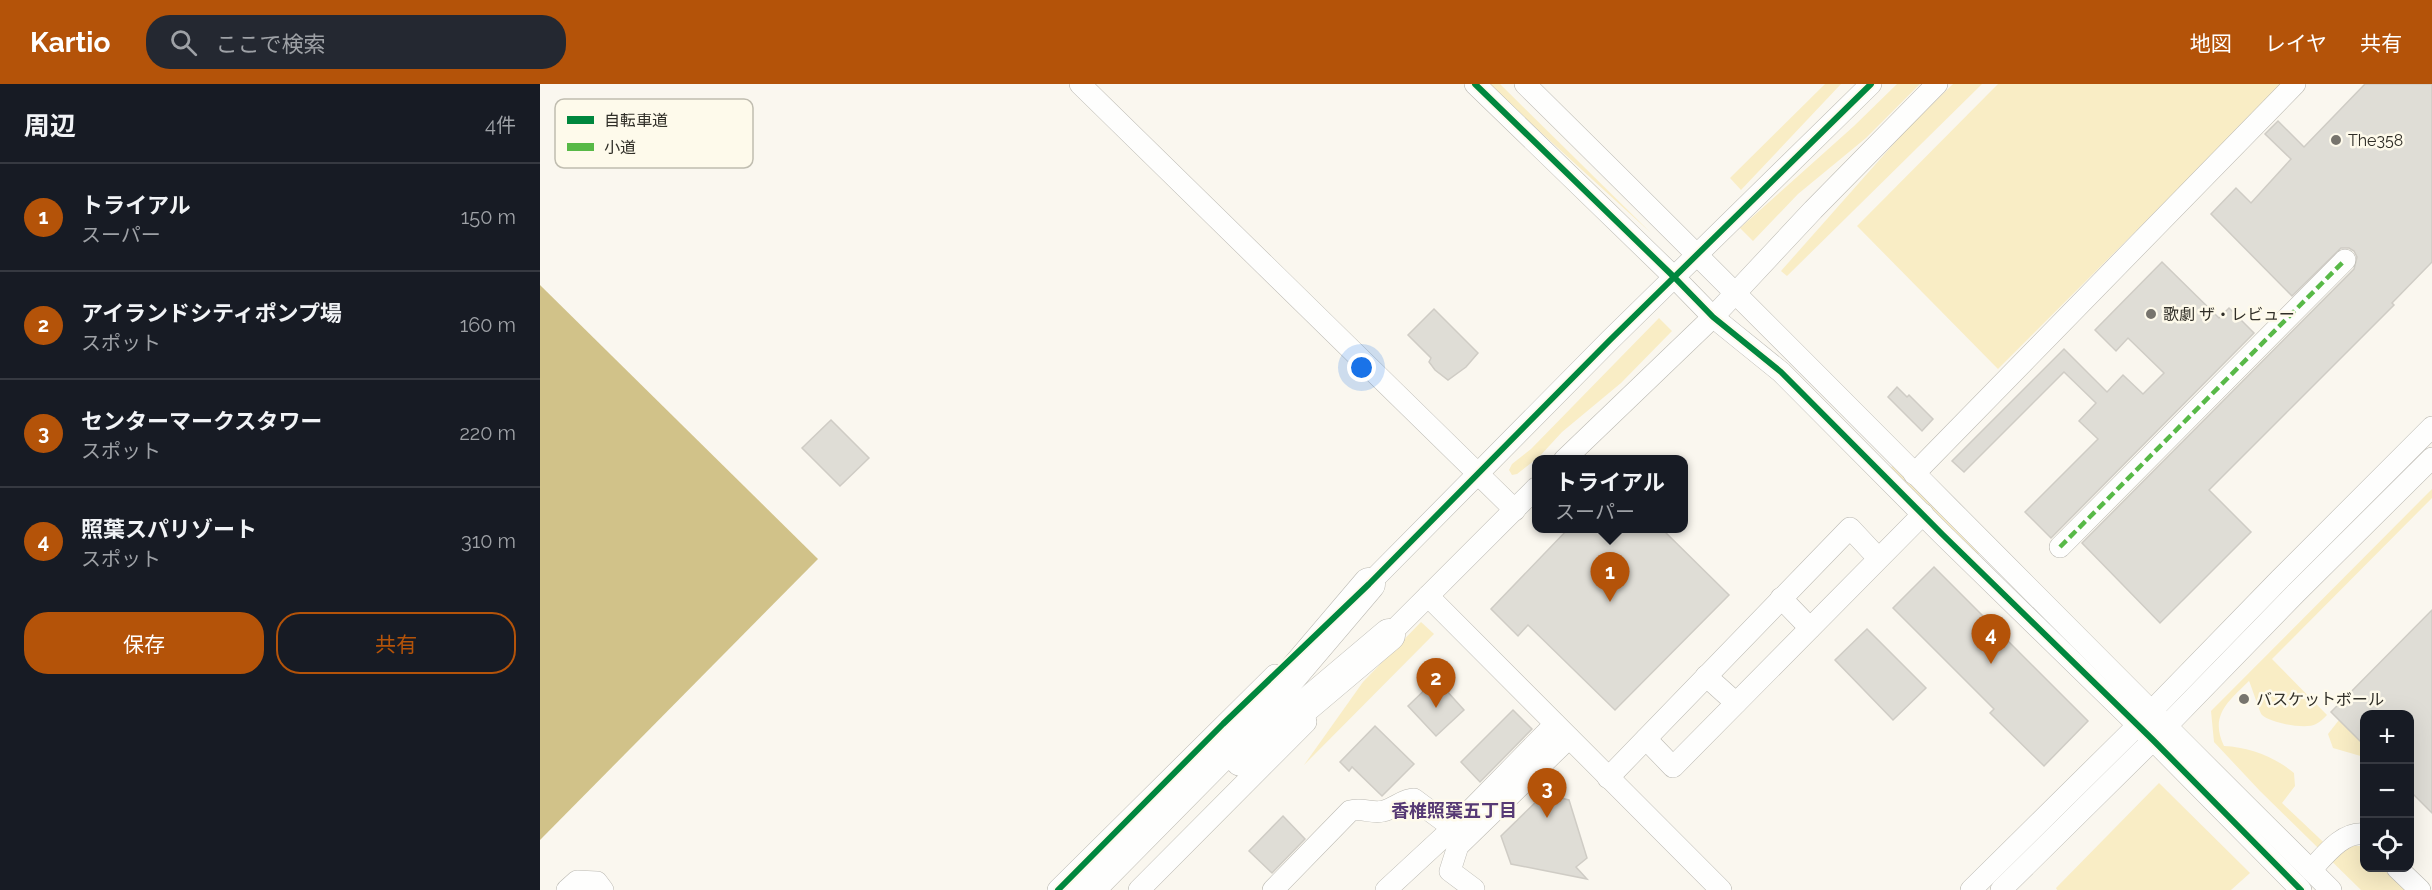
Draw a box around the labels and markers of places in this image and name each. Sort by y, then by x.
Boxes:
place label: The358 [2348,131,2403,150]
marker: The358 [2329,133,2343,147]
place label: 歌劇 ザ・レビュー [2163,305,2295,324]
marker: 歌劇 ザ・レビュー [2144,307,2158,321]
pin: 1 [1590,552,1630,602]
pin: 4 [1972,614,2010,664]
pin: 2 [1416,658,1456,708]
place label: バスケットボール [2256,690,2384,709]
marker: バスケットボール [2237,692,2251,706]
pin: 3 [1528,768,1566,818]

